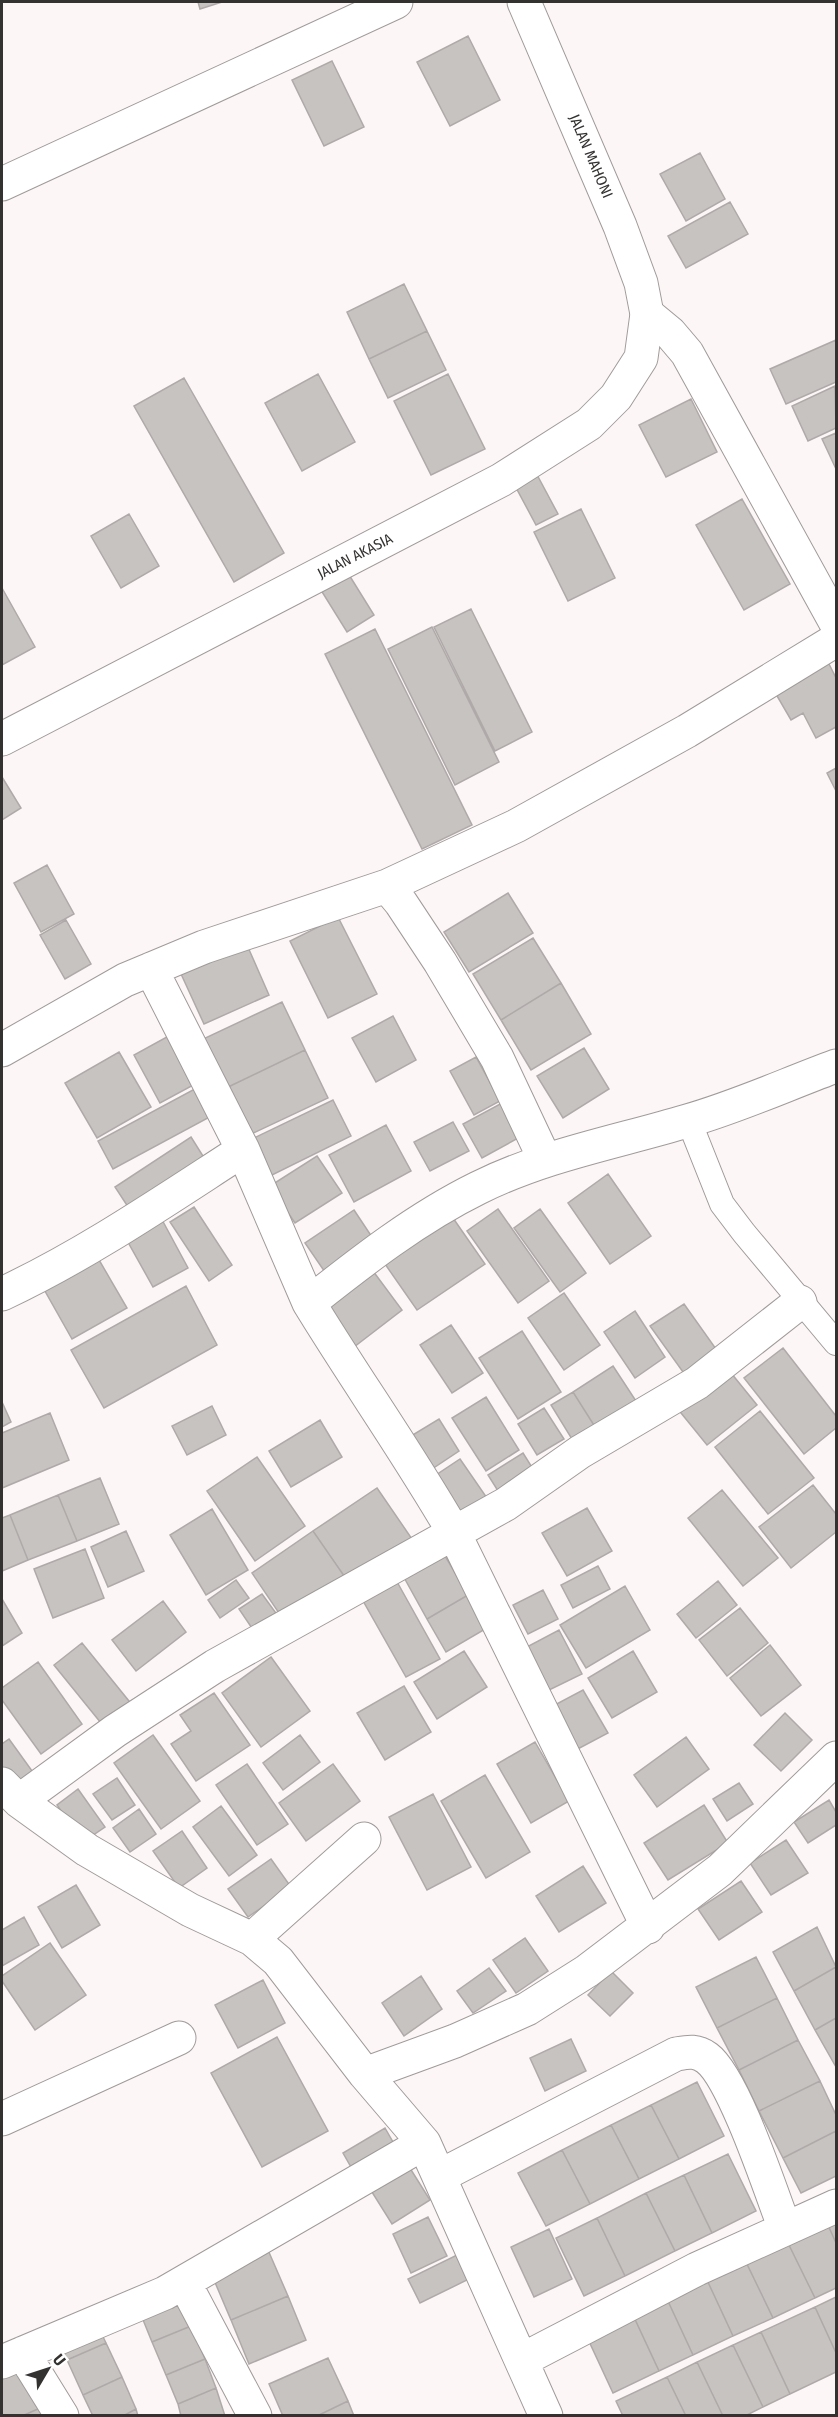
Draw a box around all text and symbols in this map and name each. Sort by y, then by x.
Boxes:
street label: JALAN MAHONI [565,111,617,201]
street label: JALAN AKASIA [314,529,396,583]
north arrow [18,2339,78,2399]
text: U [49,2350,70,2370]

